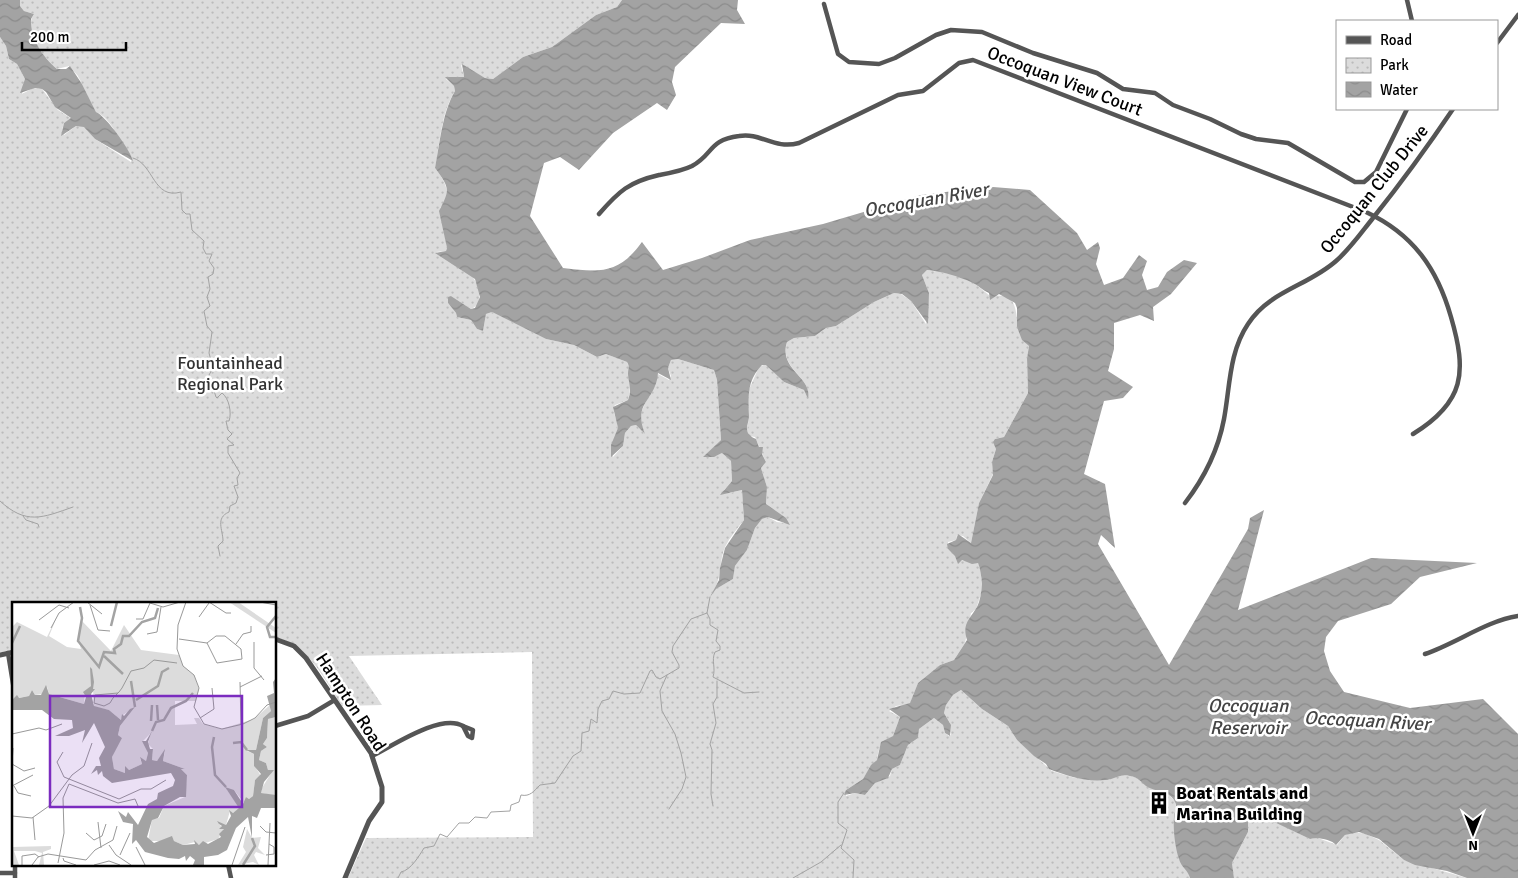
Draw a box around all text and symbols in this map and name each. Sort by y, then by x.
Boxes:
scale bar [22,20,126,52]
legend [1336,20,1498,110]
text: 200 m [30,28,70,46]
text: Road [1380,31,1412,49]
street label: Occoquan View Court [984,41,1146,121]
text: Park [1380,56,1409,74]
text: Water [1380,81,1418,99]
street label: Occoquan Club Drive [1315,120,1433,258]
water label: Occoquan River [862,177,993,223]
park label: Fountainhead Regional Park [177,352,283,395]
inset map [12,602,276,866]
street label: Hampton Road [311,649,391,755]
water label: Occoquan Reservoir [1208,694,1289,740]
water label: Occoquan River [1303,706,1434,736]
place label: Boat Rentals and Marina Building [1176,782,1308,825]
building icon: Boat Rentals and Marina Building [1146,790,1172,816]
north arrow [1448,808,1498,858]
text: N [1468,837,1478,854]

